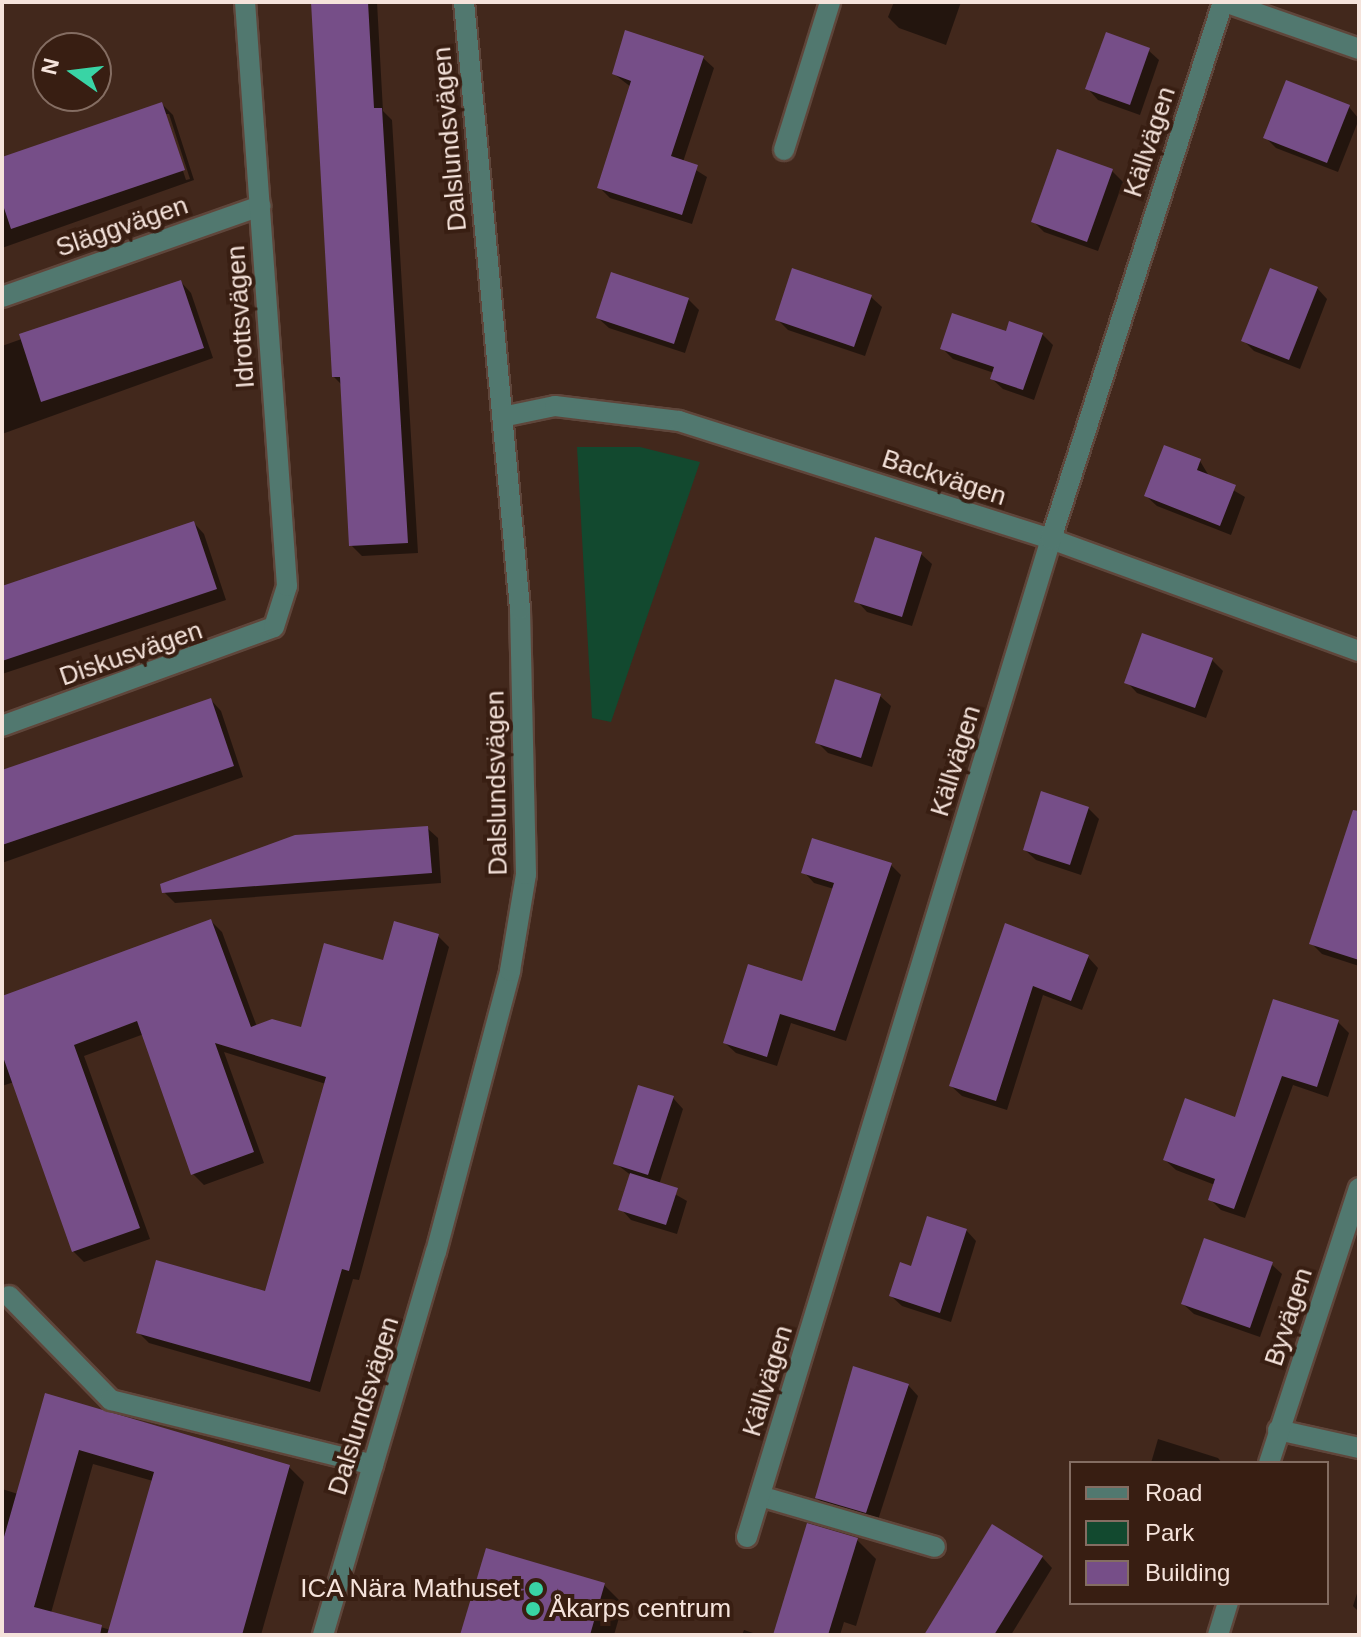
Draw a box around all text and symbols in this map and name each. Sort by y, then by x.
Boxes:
north arrow [32,32,112,112]
street label: Dalslundsvägen [426,45,474,233]
text: N [36,56,64,77]
street label: Källvägen [1118,83,1182,201]
street label: Släggvägen [52,190,192,264]
street label: Idrottsvägen [220,245,262,389]
street label: Backvägen [878,443,1010,513]
street label: Diskusvägen [56,615,206,693]
street label: Dalslundsvägen [480,690,514,876]
street label: Källvägen [924,702,988,820]
street label: Byvägen [1259,1264,1319,1370]
street label: Dalslundsvägen [322,1313,406,1499]
street label: Källvägen [736,1322,800,1440]
legend [1069,1461,1329,1605]
text: Road [1145,1479,1202,1506]
text: Park [1145,1519,1194,1546]
text: Building [1145,1559,1230,1586]
place label: ICA Nära Mathuset [299,1573,520,1605]
marker: ICA Nära Mathuset [527,1580,545,1598]
place label: Åkarps centrum [549,1593,731,1625]
marker: Åkarps centrum [524,1600,542,1618]

